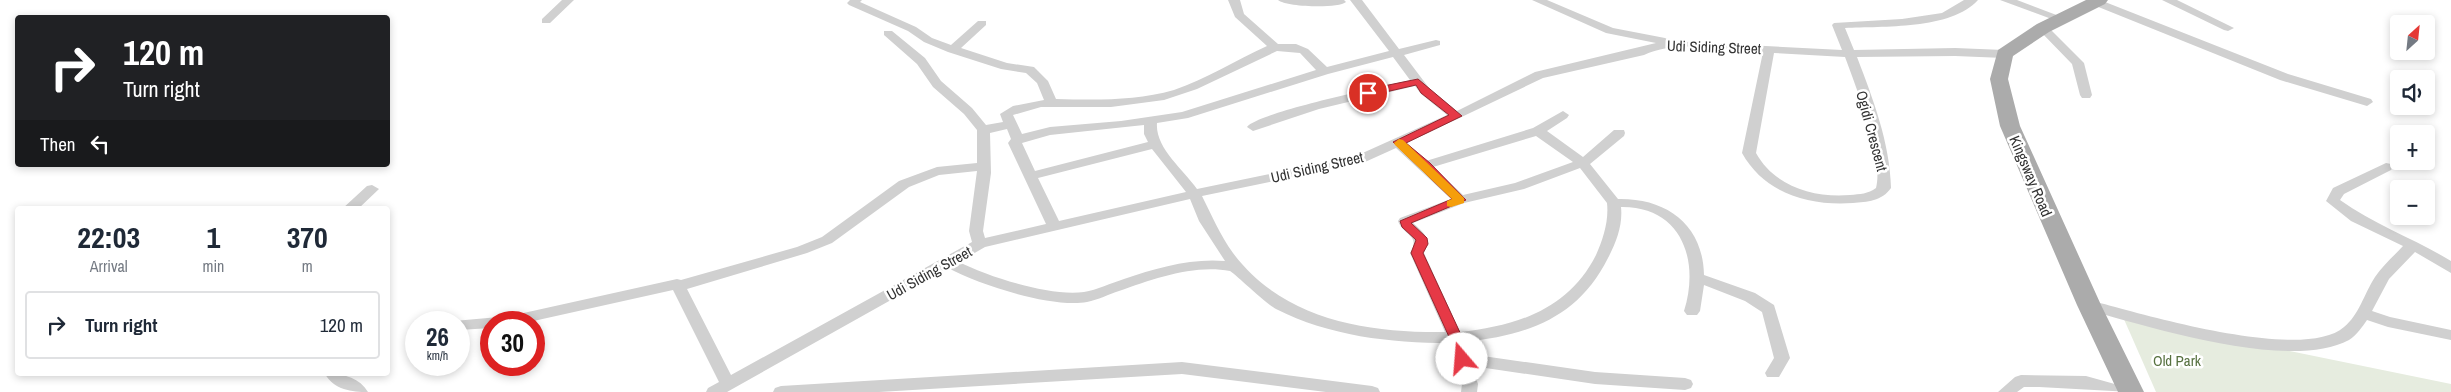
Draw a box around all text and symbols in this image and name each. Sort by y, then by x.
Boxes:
north arrow [2390,15,2435,60]
map controls [2390,15,2435,225]
text: 120 m [123,29,204,76]
icon: right [40,35,105,100]
street label: Udi Siding Street [1666,35,1762,59]
button: sound [2390,70,2435,115]
pin [1347,72,1389,114]
text: Turn right [123,74,200,104]
icon: arrive [1354,79,1382,107]
street label: Ogidi Crescent [1851,88,1893,174]
button: + [2390,125,2435,170]
icon: left [86,130,114,158]
text: Then [40,131,76,157]
street label: Kingsway Road [2005,132,2057,220]
street label: Udi Siding Street [1269,146,1366,188]
button: − [2390,180,2435,225]
text: 22:03 [77,217,140,257]
text: 1 [207,217,220,257]
text: 370 [287,217,328,257]
street label: Udi Siding Street [883,241,976,305]
text: Arrival [90,255,128,277]
text: min [202,255,224,277]
text: m [302,255,313,277]
icon: right [42,311,70,339]
speed limit sign: 30 [480,311,545,376]
text: Turn right [85,312,157,338]
text: 120 m [320,312,363,338]
text: 26 [426,320,449,354]
position arrow [1435,332,1487,384]
text: km/h [427,348,448,364]
park label: Old Park [2153,350,2202,371]

